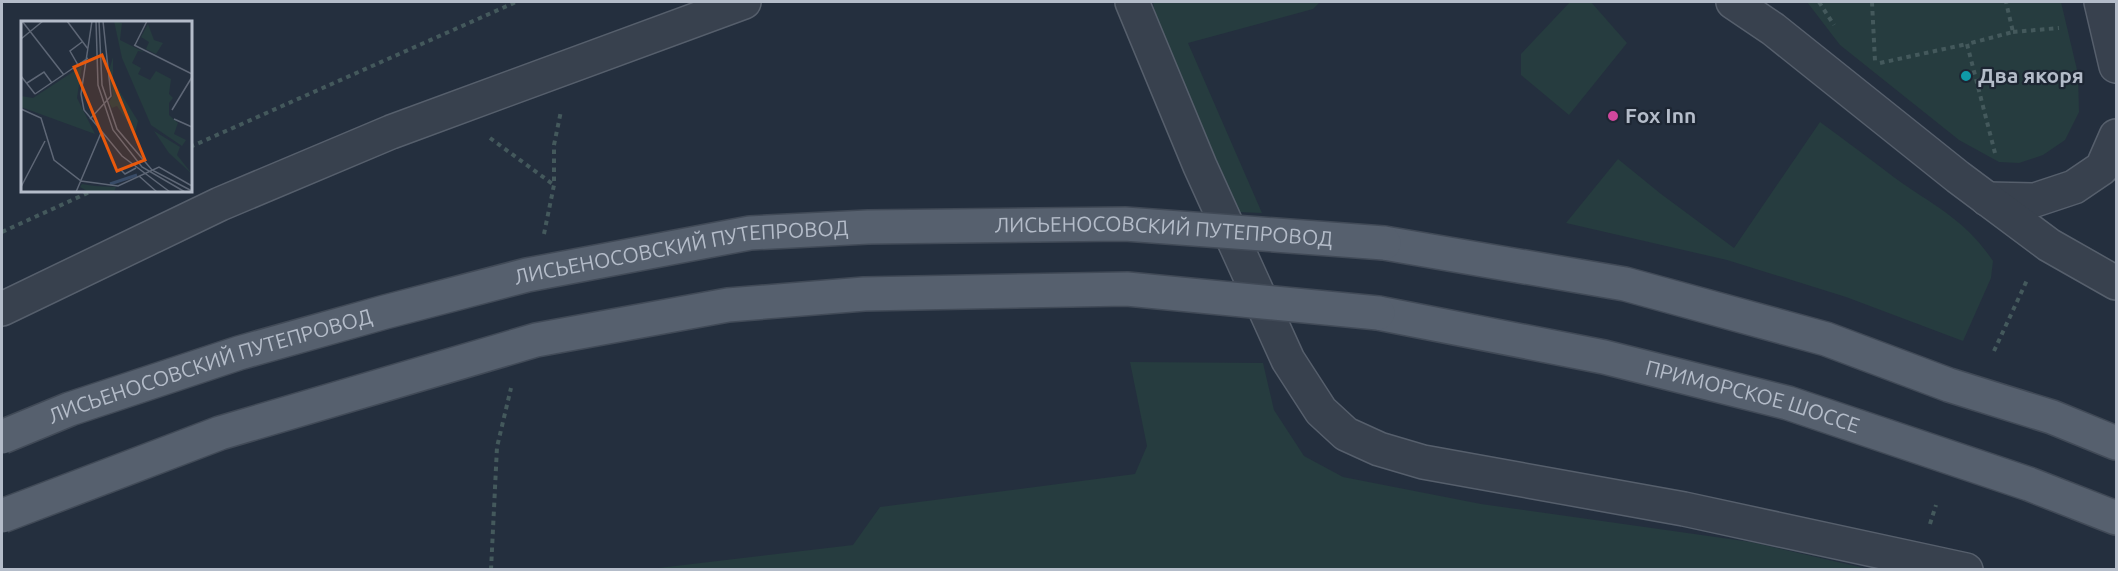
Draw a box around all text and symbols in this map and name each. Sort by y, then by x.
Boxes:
inset map [21,21,192,192]
place label: Два якоря [1978,63,2084,87]
marker: Два якоря [1959,69,1973,83]
place label: Fox Inn [1625,103,1696,127]
marker: Fox Inn [1606,109,1620,123]
street label: ЛИСЬЕНОСОВСКИЙ ПУТЕПРОВОД [995,211,1334,250]
street label: ЛИСЬЕНОСОВСКИЙ ПУТЕПРОВОД [511,215,849,289]
street label: ЛИСЬЕНОСОВСКИЙ ПУТЕПРОВОД [44,303,374,428]
street label: ПРИМОРСКОЕ ШОССЕ [1643,355,1863,437]

